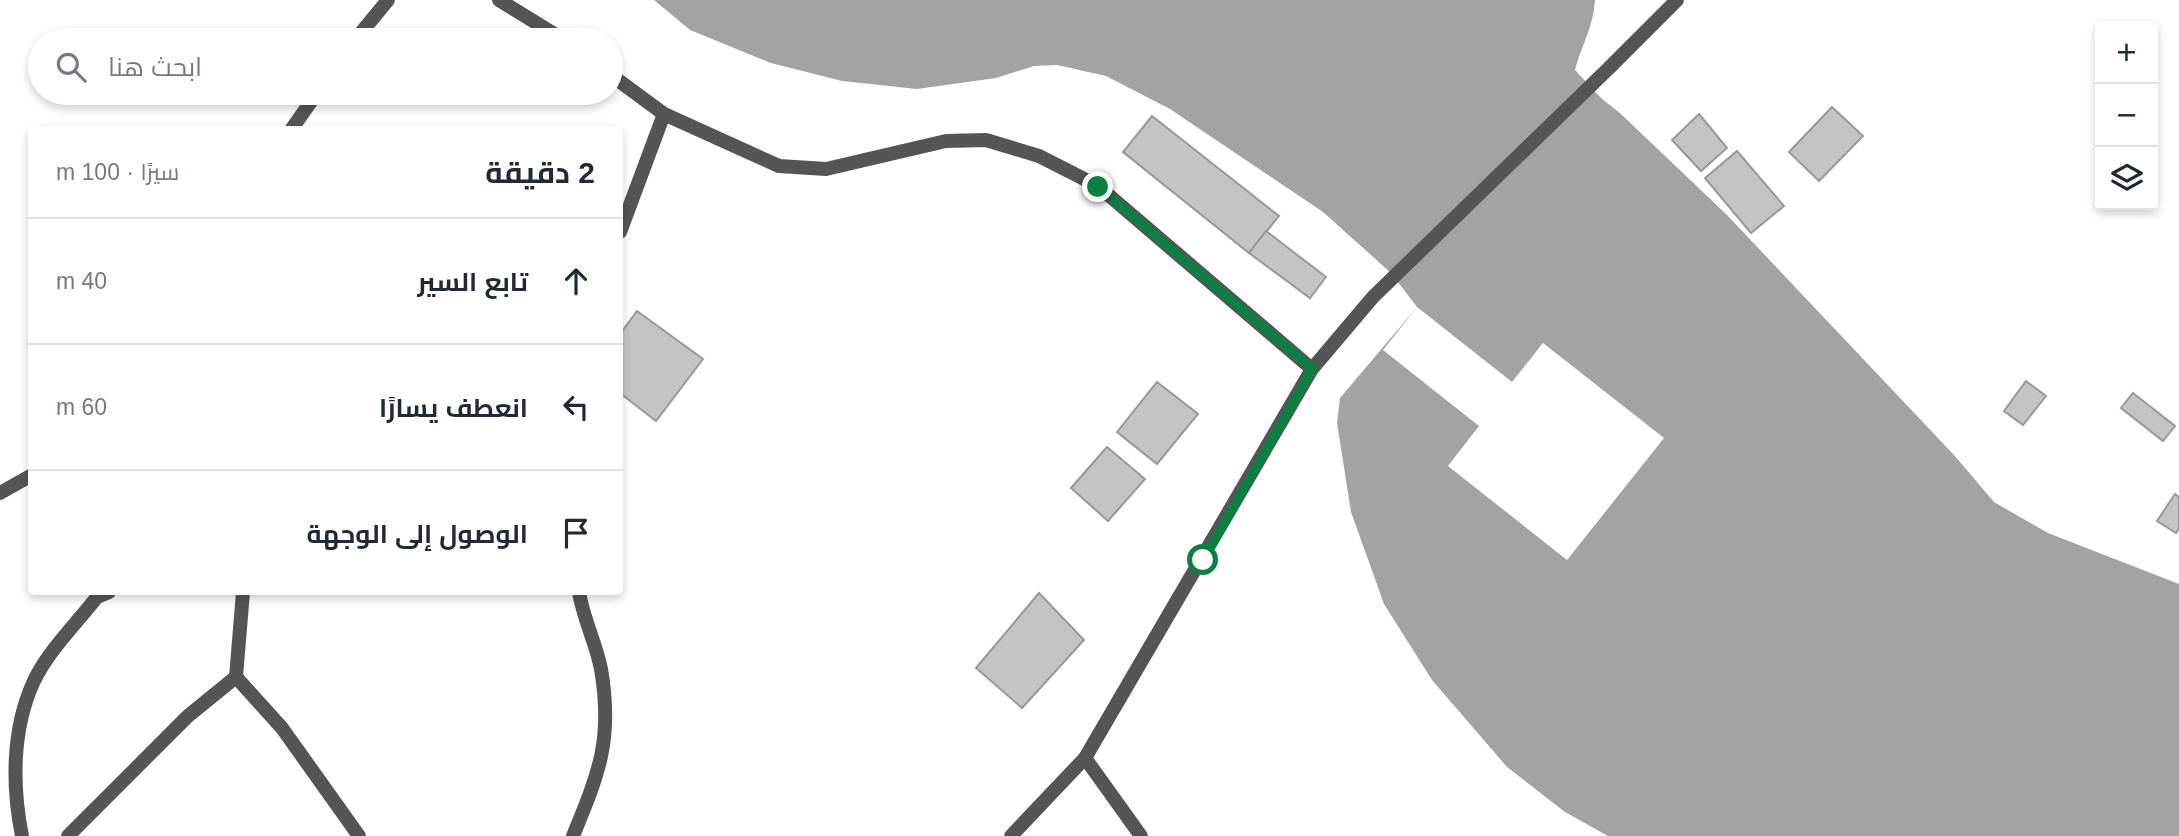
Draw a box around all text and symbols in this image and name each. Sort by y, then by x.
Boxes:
map controls [2095,21,2158,210]
button: + [2095,21,2158,84]
search box [28,28,623,105]
icon: search [52,48,90,86]
text: ابحث هنا [108,52,202,82]
button: − [2095,84,2158,147]
button: layers [2095,147,2158,210]
text: 2 دقيقة [485,156,595,189]
text: سيرًا · 100 m [56,159,179,185]
route end [1082,171,1113,202]
icon: ahead [557,262,595,300]
text: تابع السير [417,267,528,297]
text: 40 m [56,268,107,294]
icon: left [557,388,595,426]
text: انعطف يسارًا [379,393,528,423]
text: 60 m [56,394,107,420]
icon: arrive [557,514,595,552]
text: الوصول إلى الوجهة [306,519,528,549]
route start [1187,544,1218,575]

